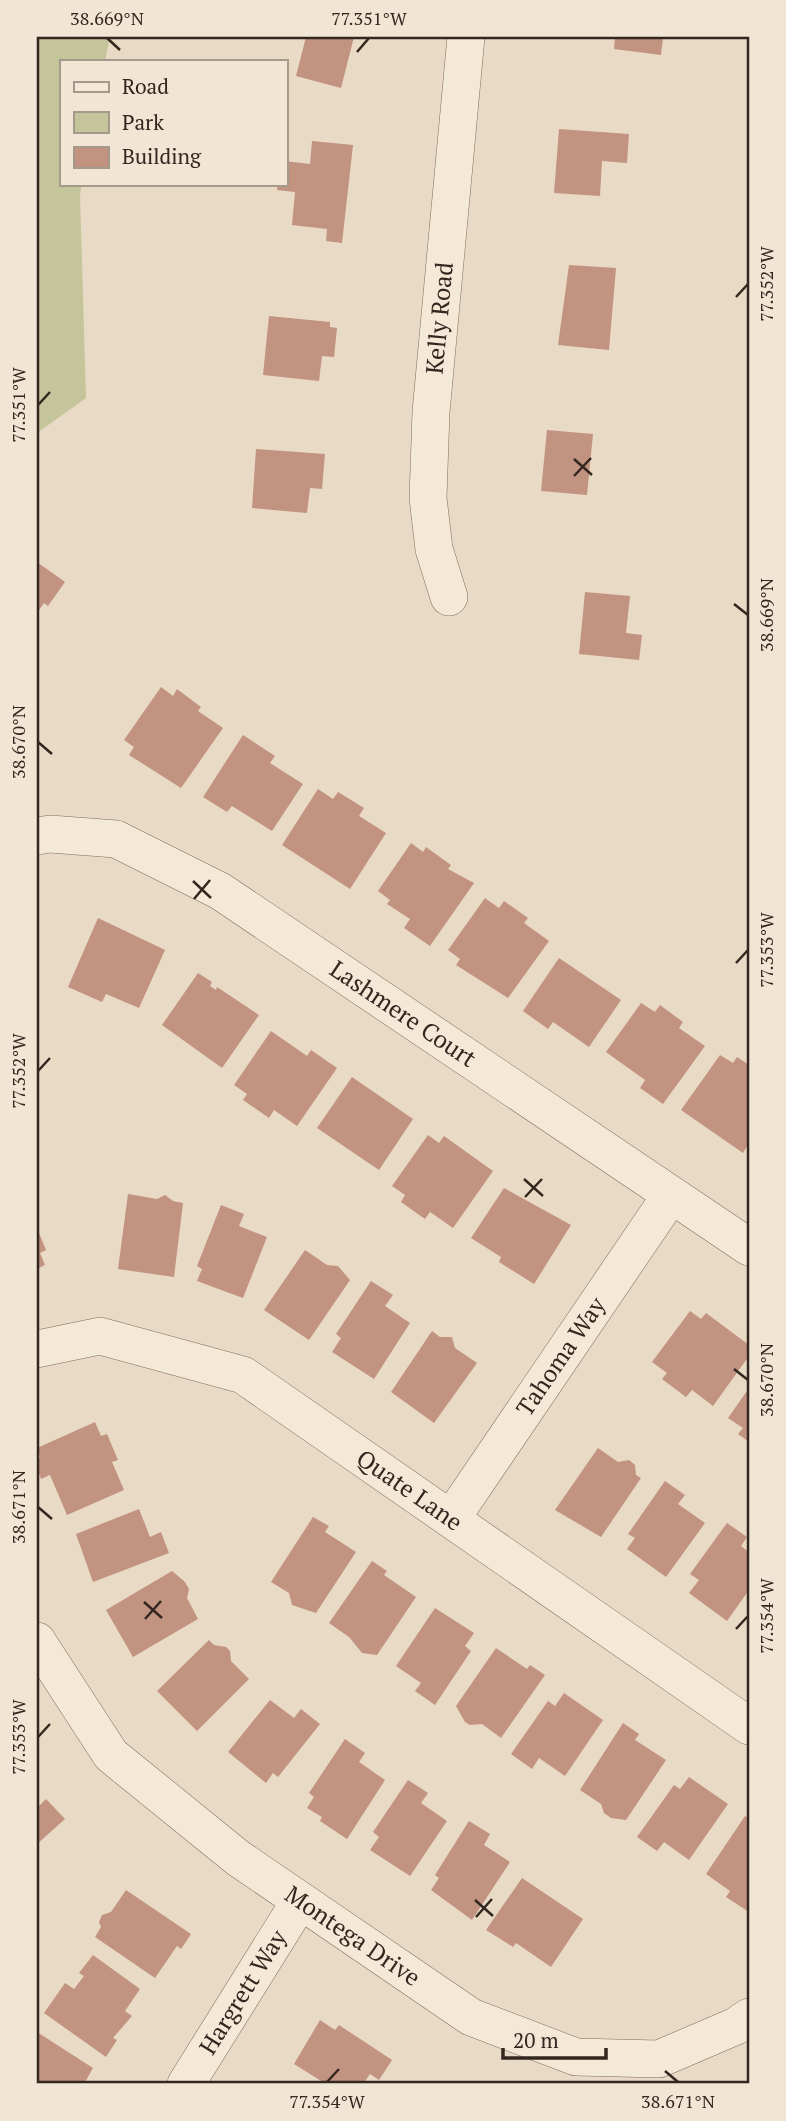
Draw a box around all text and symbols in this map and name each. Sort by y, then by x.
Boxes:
text: 38.669°N [70,6,144,30]
text: 77.351°W [331,6,407,30]
legend [60,60,287,186]
text: Road [122,72,169,100]
text: Park [122,108,164,136]
text: Building [122,142,202,170]
text: 77.352°W [754,246,778,322]
street label: Kelly Road [418,261,460,375]
text: 77.351°W [6,367,30,443]
text: 38.669°N [754,578,778,652]
text: 38.670°N [6,705,30,779]
text: 77.353°W [754,912,778,988]
street label: Lashmere Court [324,953,483,1074]
text: 77.352°W [6,1033,30,1109]
street label: Tahoma Way [508,1290,613,1422]
text: 38.670°N [754,1343,778,1417]
street label: Quate Lane [351,1442,469,1538]
text: 38.671°N [6,1470,30,1544]
text: 77.354°W [754,1578,778,1654]
text: 77.353°W [6,1699,30,1775]
street label: Montega Drive [279,1878,427,1993]
street label: Hargrett Way [191,1923,294,2060]
scale bar [503,2016,606,2060]
text: 20 m [513,2026,559,2054]
text: 77.354°W [289,2089,365,2113]
text: 38.671°N [641,2089,715,2113]

